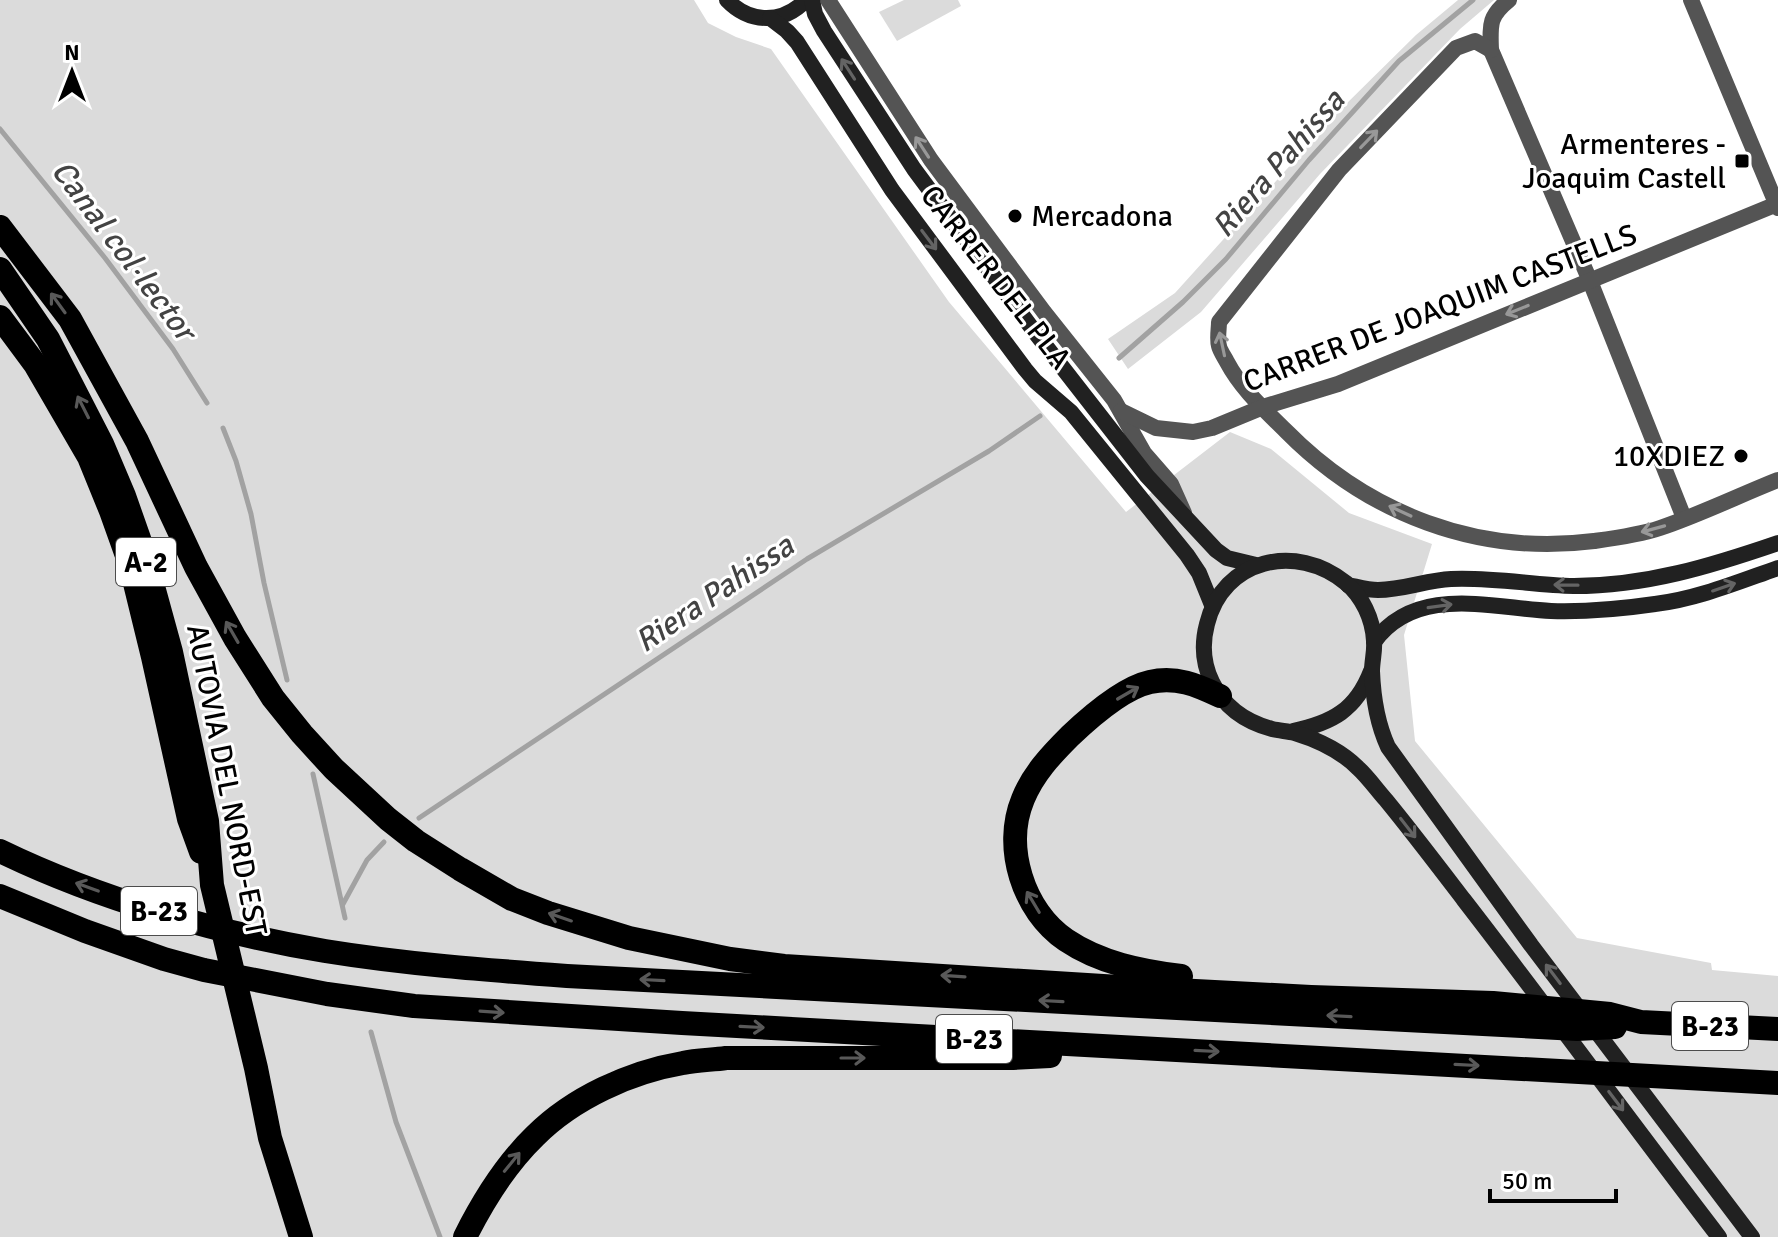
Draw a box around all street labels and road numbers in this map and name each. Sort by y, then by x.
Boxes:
street label: CARRER DEL PLA [912,178,1079,377]
street label: CARRER DE JOAQUIM CASTELLS [1238,216,1642,401]
road number: A-2 [116,538,176,586]
street label: AUTOVIA DEL NORD-EST [178,621,275,939]
road number: B-23 [121,887,197,935]
road number: B-23 [1672,1002,1748,1050]
road number: B-23 [936,1015,1012,1063]

